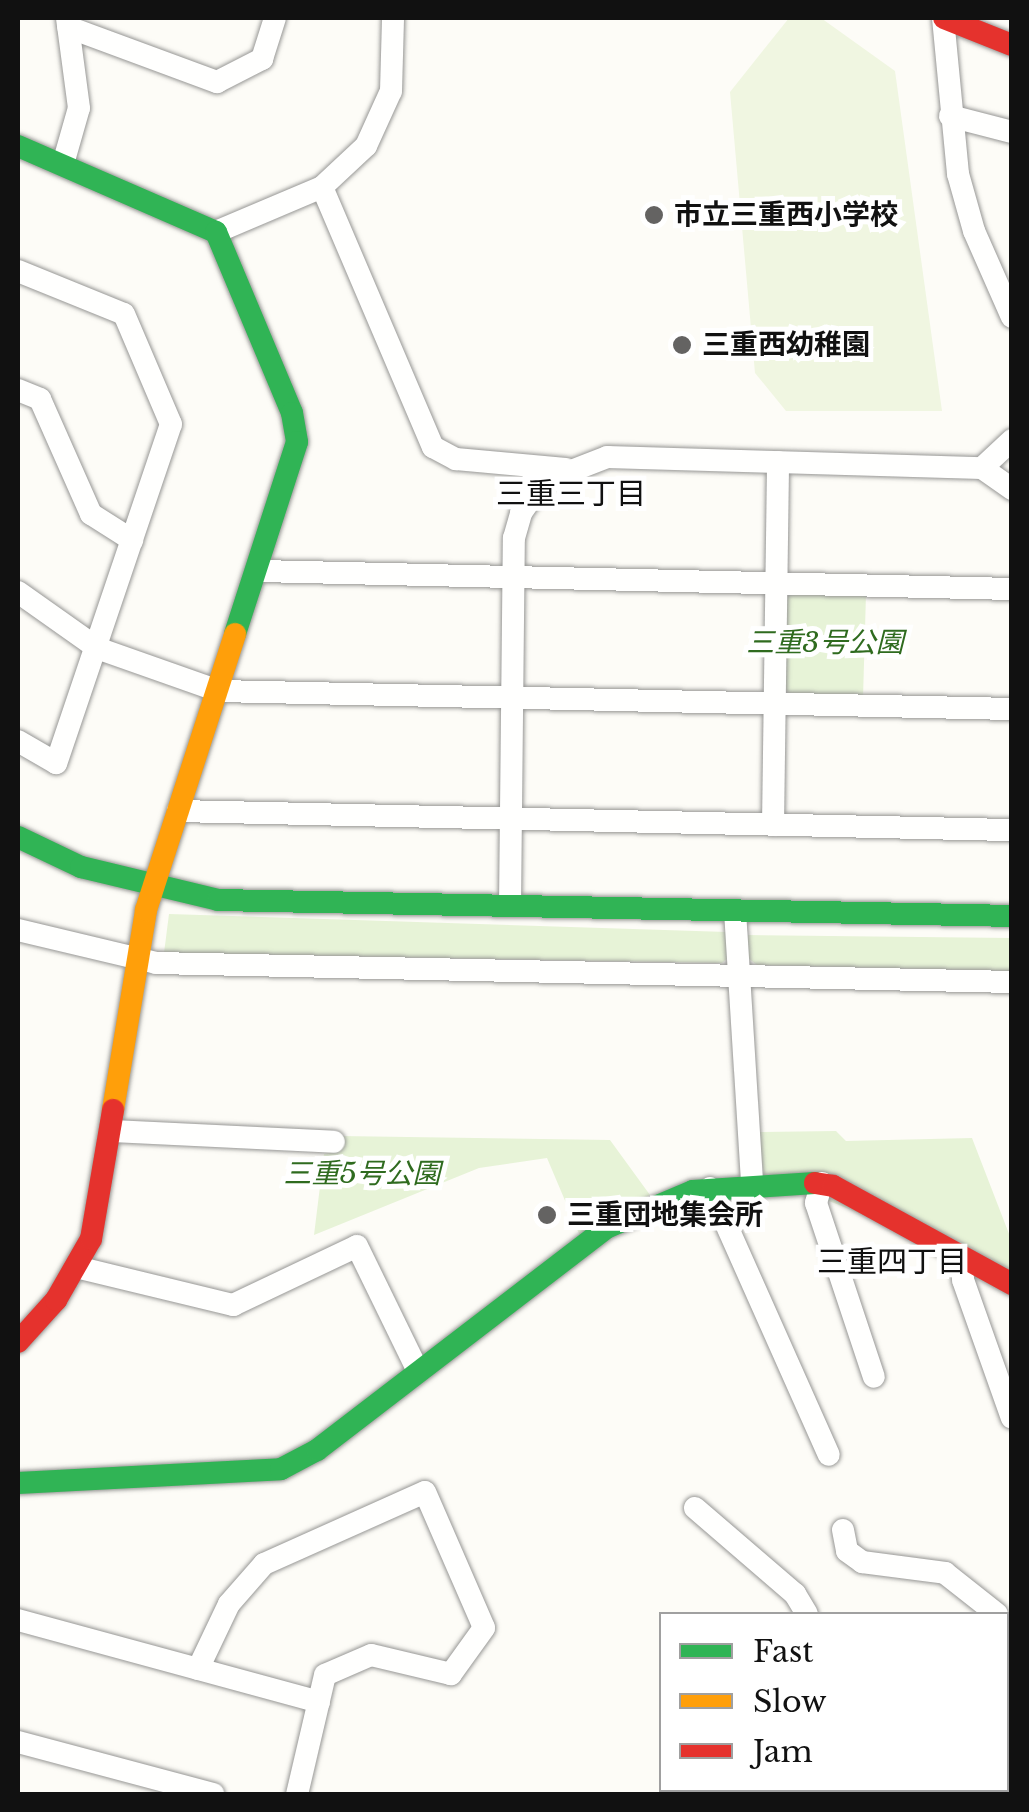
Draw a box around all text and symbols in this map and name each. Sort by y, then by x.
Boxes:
place label: 市立三重西小学校 [674,198,898,232]
marker: 市立三重西小学校 [643,204,665,226]
place label: 三重西幼稚園 [702,328,870,362]
marker: 三重西幼稚園 [671,334,693,356]
district label: 三重三丁目 [496,476,646,512]
park label: 三重3号公園 [746,626,904,660]
park label: 三重5号公園 [283,1157,441,1191]
place label: 三重団地集会所 [567,1198,763,1232]
marker: 三重団地集会所 [536,1204,558,1226]
district label: 三重四丁目 [817,1244,967,1280]
legend [659,1612,1009,1792]
text: Fast [753,1633,814,1670]
text: Slow [753,1683,827,1720]
text: Jam [753,1733,813,1770]

